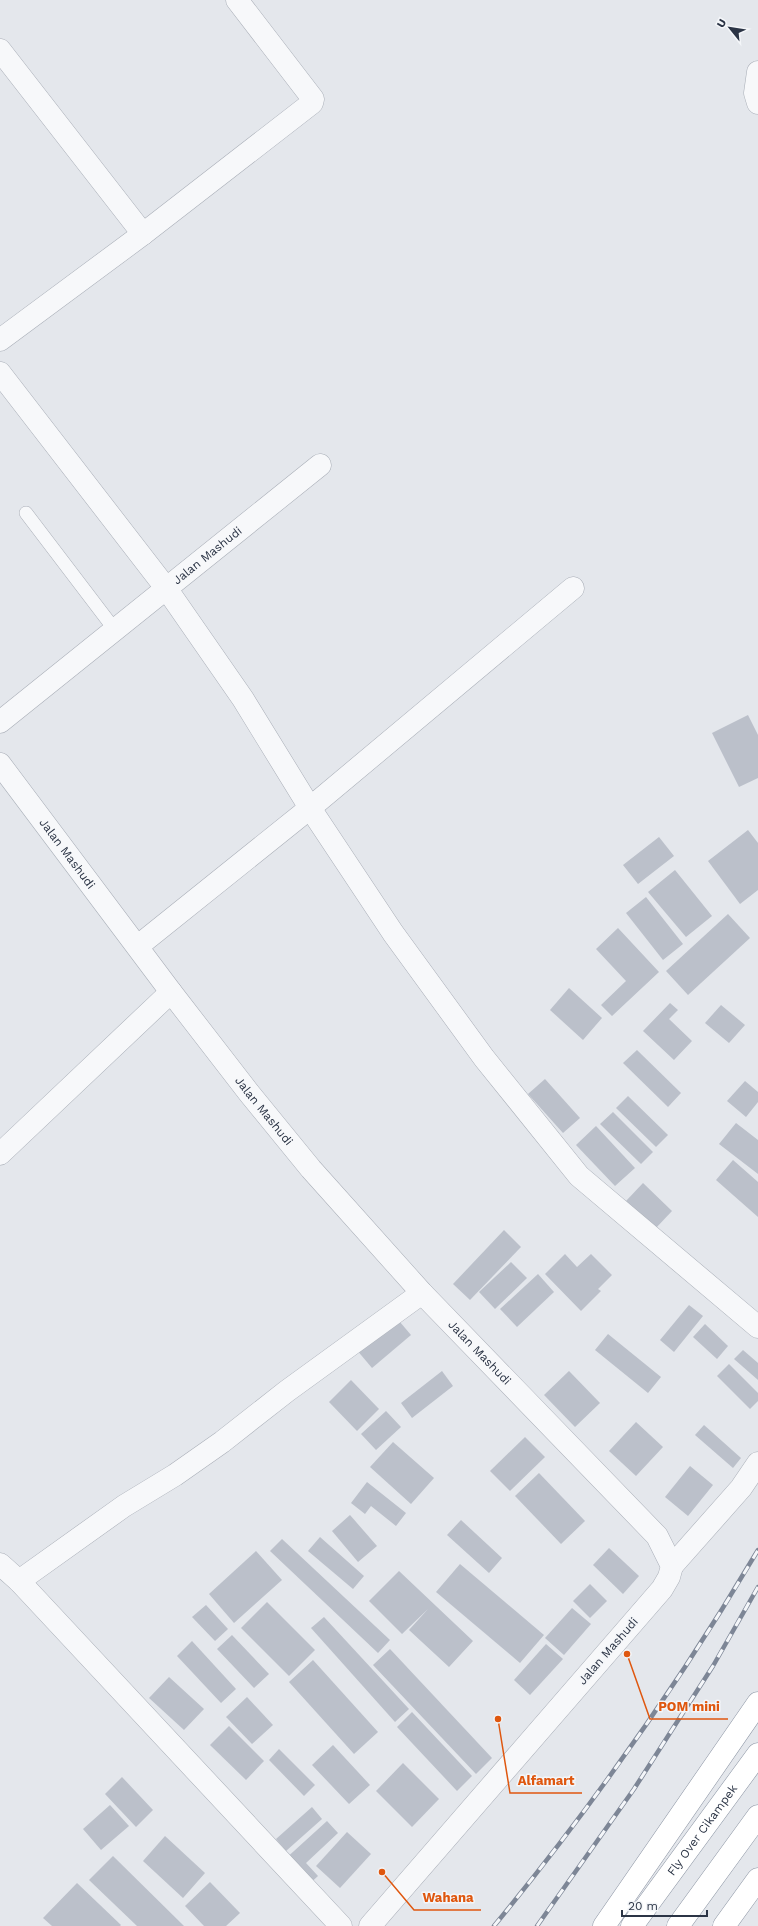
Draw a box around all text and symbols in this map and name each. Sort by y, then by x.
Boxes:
north arrow [710,8,750,48]
text: U [714,16,729,30]
street label: Jalan Mashudi [170,524,245,587]
street label: Jalan Mashudi [36,816,98,892]
street label: Jalan Mashudi [232,1074,296,1148]
street label: Jalan Mashudi [445,1317,514,1388]
street label: Jalan Mashudi [575,1615,641,1687]
callout: POM mini [650,1694,728,1719]
text: POM mini [658,1699,720,1714]
callout: Alfamart [510,1768,582,1793]
text: Alfamart [518,1773,575,1788]
street label: Fly Over Cikampek [664,1782,740,1878]
callout: Wahana [414,1885,481,1910]
text: Wahana [422,1890,474,1905]
scale bar [622,1892,707,1918]
text: 20 m [628,1899,658,1913]

